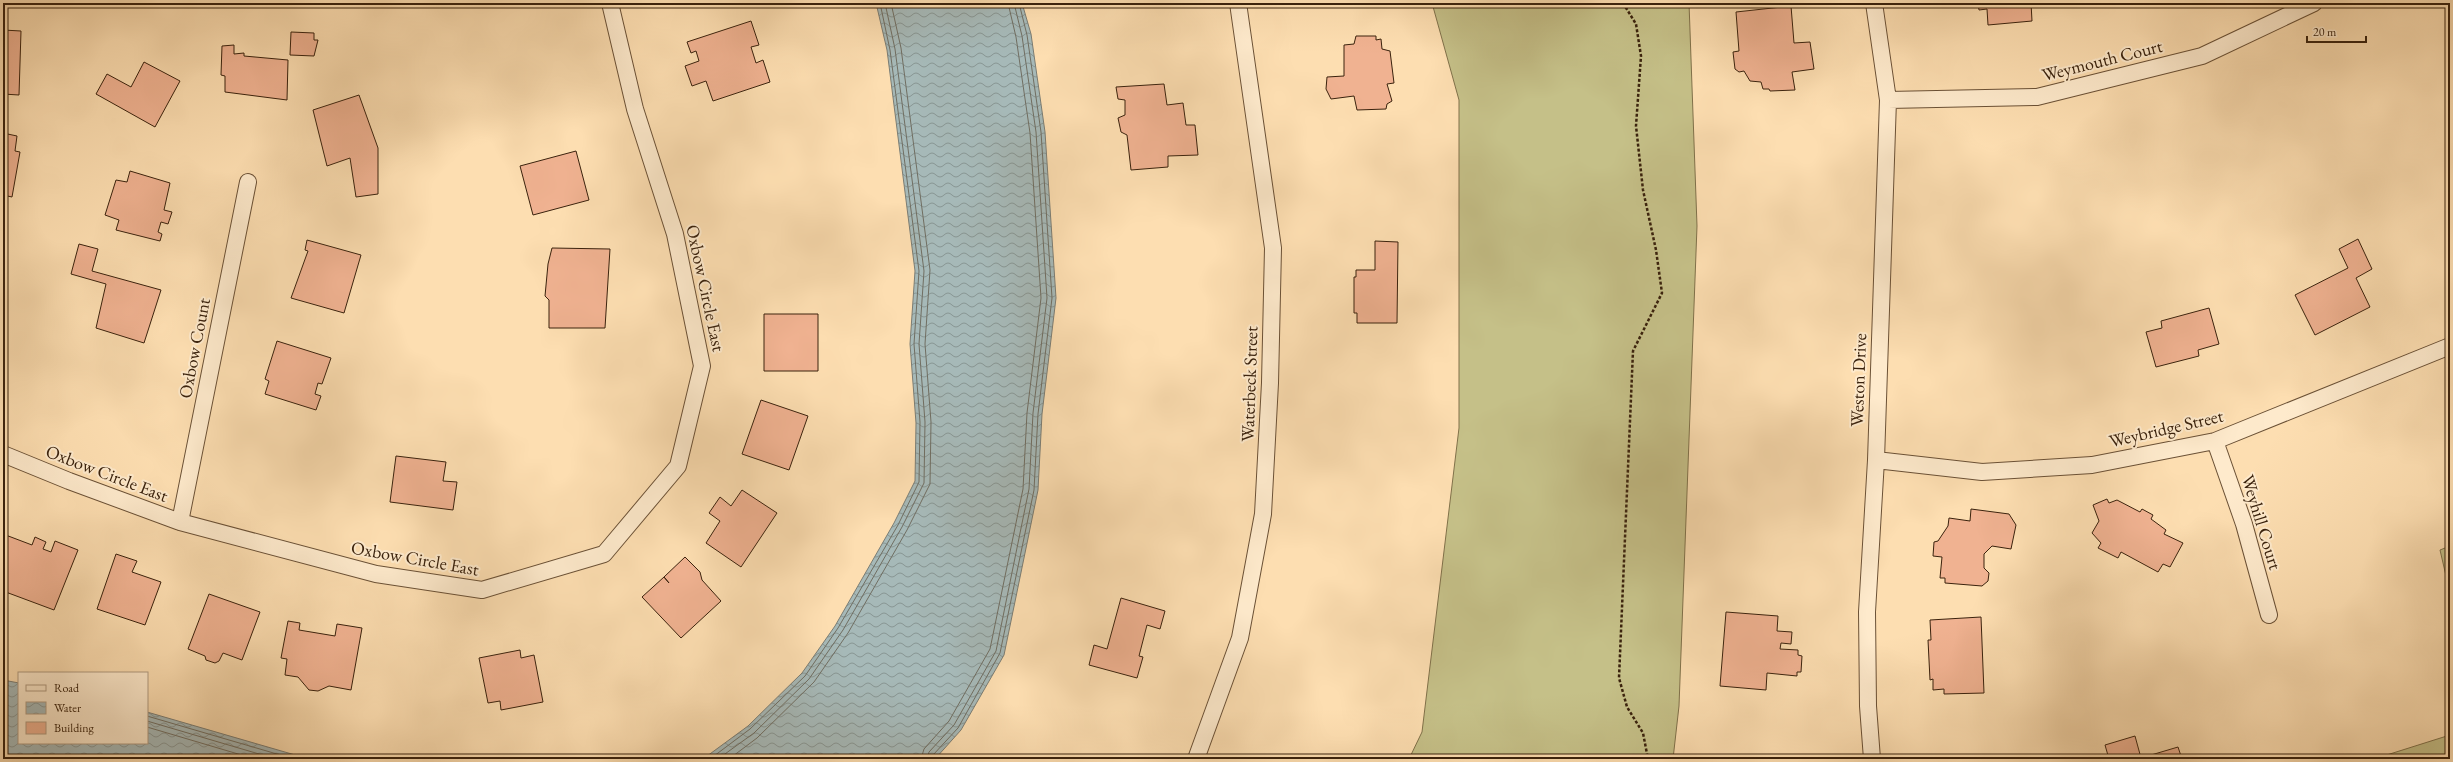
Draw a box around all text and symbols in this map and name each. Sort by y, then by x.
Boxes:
scale bar [2307,18,2366,44]
text: 20 m [2313,24,2337,40]
street label: Weymouth Court [2039,34,2165,86]
street label: Oxbow Circle East [681,222,731,354]
street label: Oxbow Count [173,296,215,400]
street label: Waterbeck Street [1235,325,1263,442]
street label: Weston Drive [1845,333,1871,427]
street label: Weybridge Street [2107,404,2226,452]
street label: Oxbow Circle East [43,439,172,507]
street label: Weyhill Court [2237,472,2287,573]
street label: Oxbow Circle East [349,535,481,581]
legend [18,672,148,744]
text: Road [54,680,80,696]
text: Water [54,700,81,716]
text: Building [54,720,95,736]

